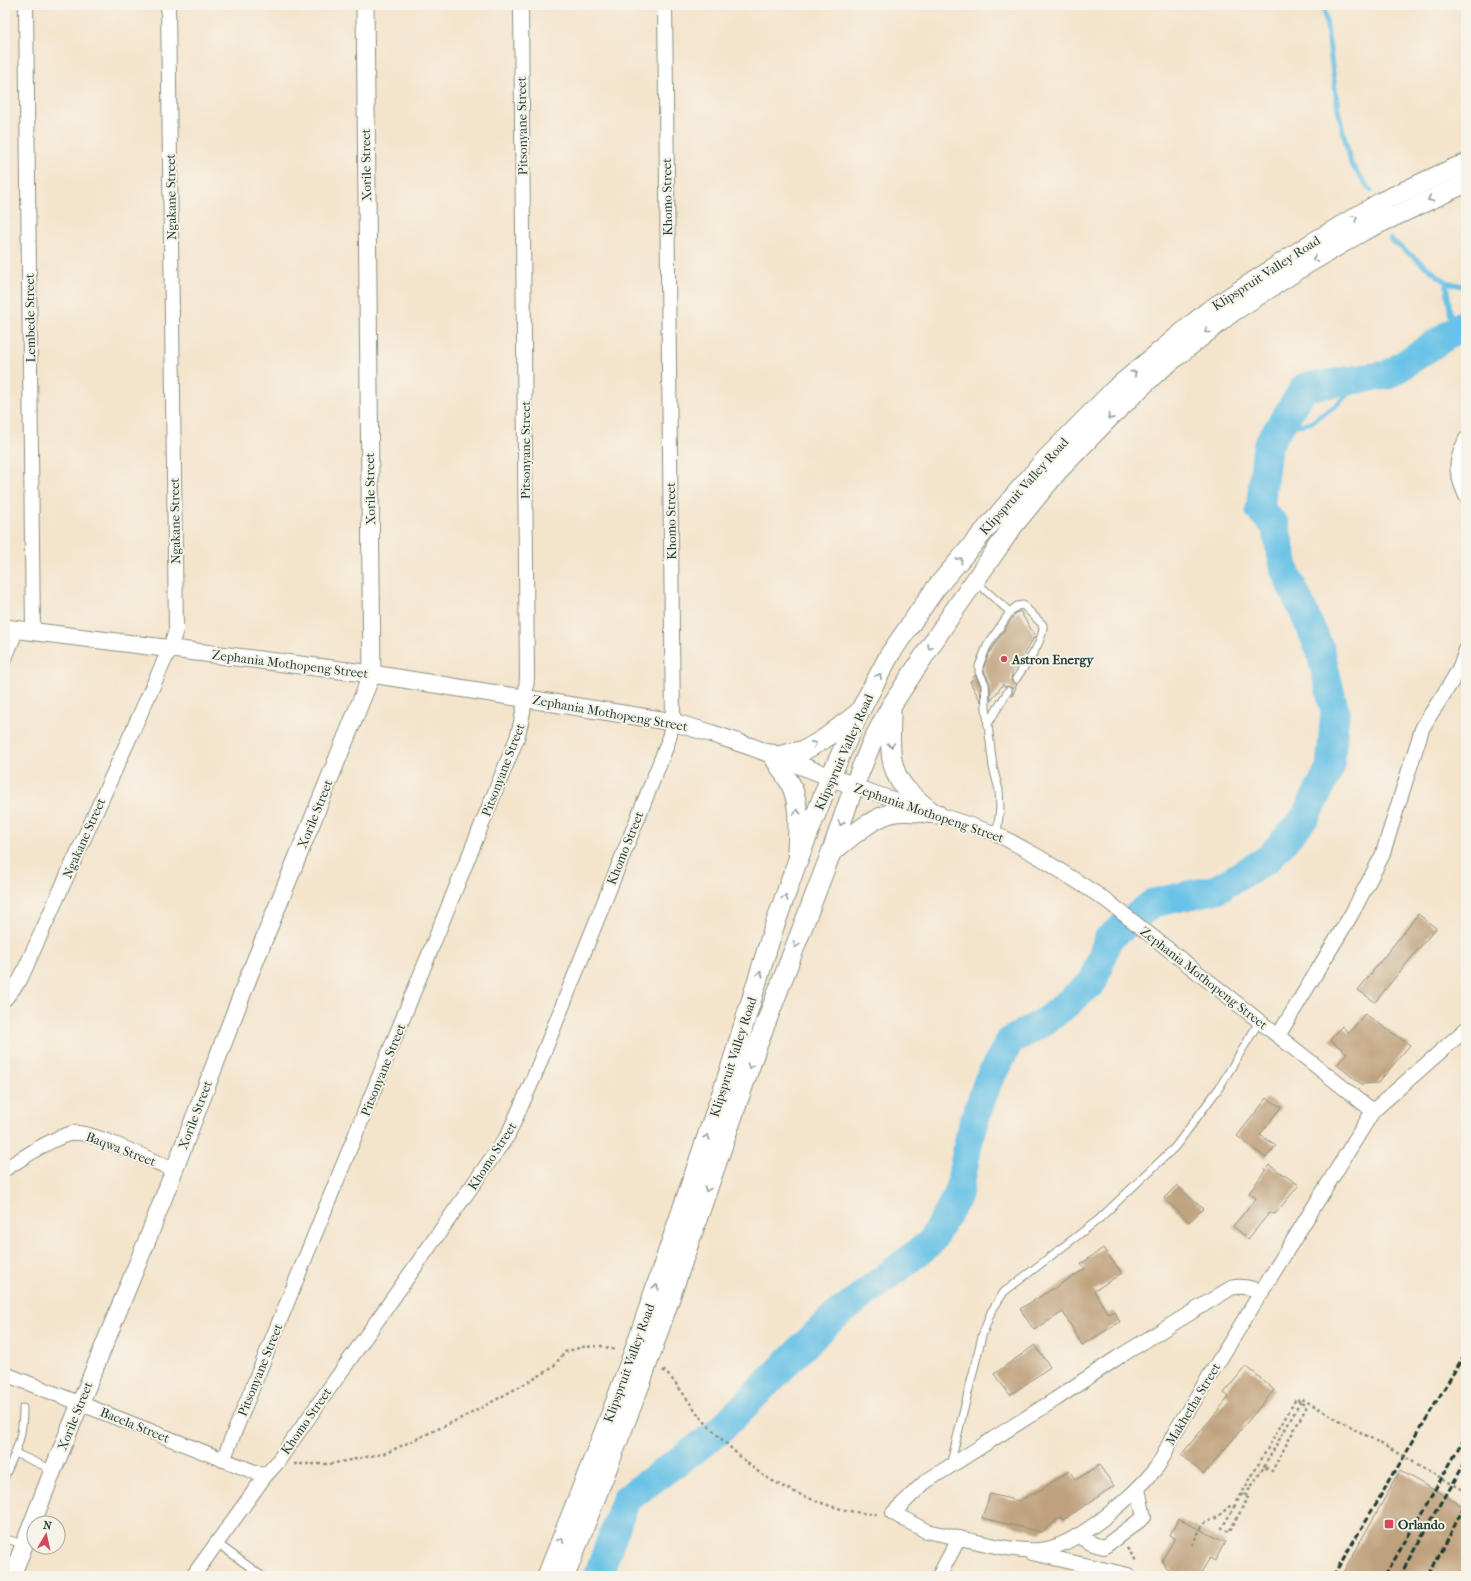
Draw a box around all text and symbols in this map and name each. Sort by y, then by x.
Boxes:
street label: Pitsonyane Street [514,76,530,175]
street label: Xorile Street [358,128,374,201]
street label: Ngakane Street [163,153,179,240]
street label: Khomo Street [659,158,675,236]
one-way arrow [1427,194,1435,202]
one-way arrow [1351,215,1358,222]
street label: Klipspruit Valley Road [1209,232,1323,313]
one-way arrow [1312,254,1319,261]
street label: Lembede Street [22,273,38,363]
one-way arrow [1205,327,1212,334]
one-way arrow [1130,370,1137,377]
street label: Pitsonyane Street [518,400,533,499]
one-way arrow [1107,412,1115,420]
street label: Klipspruit Valley Road [976,434,1072,538]
street label: Xorile Street [362,452,378,525]
street label: Ngakane Street [167,477,183,564]
street label: Khomo Street [663,482,679,560]
one-way arrow [955,557,962,564]
one-way arrow [927,643,934,650]
street label: Zephania Mothopeng Street [211,647,369,681]
place label: Astron Energy [1011,652,1095,668]
marker: Astron Energy [999,654,1009,664]
one-way arrow [874,673,881,680]
street label: Klipspruit Valley Road [812,691,877,812]
street label: Zephania Mothopeng Street [531,692,689,734]
street label: Pitsonyane Street [478,721,528,819]
one-way arrow [810,742,818,749]
one-way arrow [886,742,895,748]
street label: Xorile Street [294,777,336,851]
street label: Zephania Mothopeng Street [852,780,1006,846]
street label: Ngakane Street [60,795,109,880]
street label: Khomo Street [603,809,647,887]
one-way arrow [793,809,802,815]
one-way arrow [838,819,846,826]
one-way arrow [780,894,788,901]
street label: Zephania Mothopeng Street [1137,924,1271,1033]
one-way arrow [793,941,801,948]
one-way arrow [755,970,764,977]
street label: Klipspruit Valley Road [706,994,760,1119]
street label: Pitsonyane Street [358,1021,409,1118]
one-way arrow [746,1063,755,1070]
street label: Xorile Street [175,1078,215,1152]
street label: Khomo Street [465,1119,520,1193]
street label: Baqwa Street [84,1129,158,1169]
one-way arrow [702,1134,710,1141]
one-way arrow [703,1185,711,1192]
one-way arrow [651,1284,660,1291]
street label: Klipspruit Valley Road [600,1301,658,1425]
street label: Pitsonyane Street [235,1321,286,1418]
street label: Makhetha Street [1163,1360,1224,1448]
street label: Xorile Street [54,1379,96,1453]
street label: Khomo Street [278,1385,335,1457]
street label: Bacela Street [98,1404,172,1446]
north arrow [26,1515,66,1555]
place label: Orlando [1398,1517,1445,1532]
marker: Orlando [1383,1518,1395,1530]
text: N [42,1519,53,1533]
one-way arrow [557,1536,565,1543]

